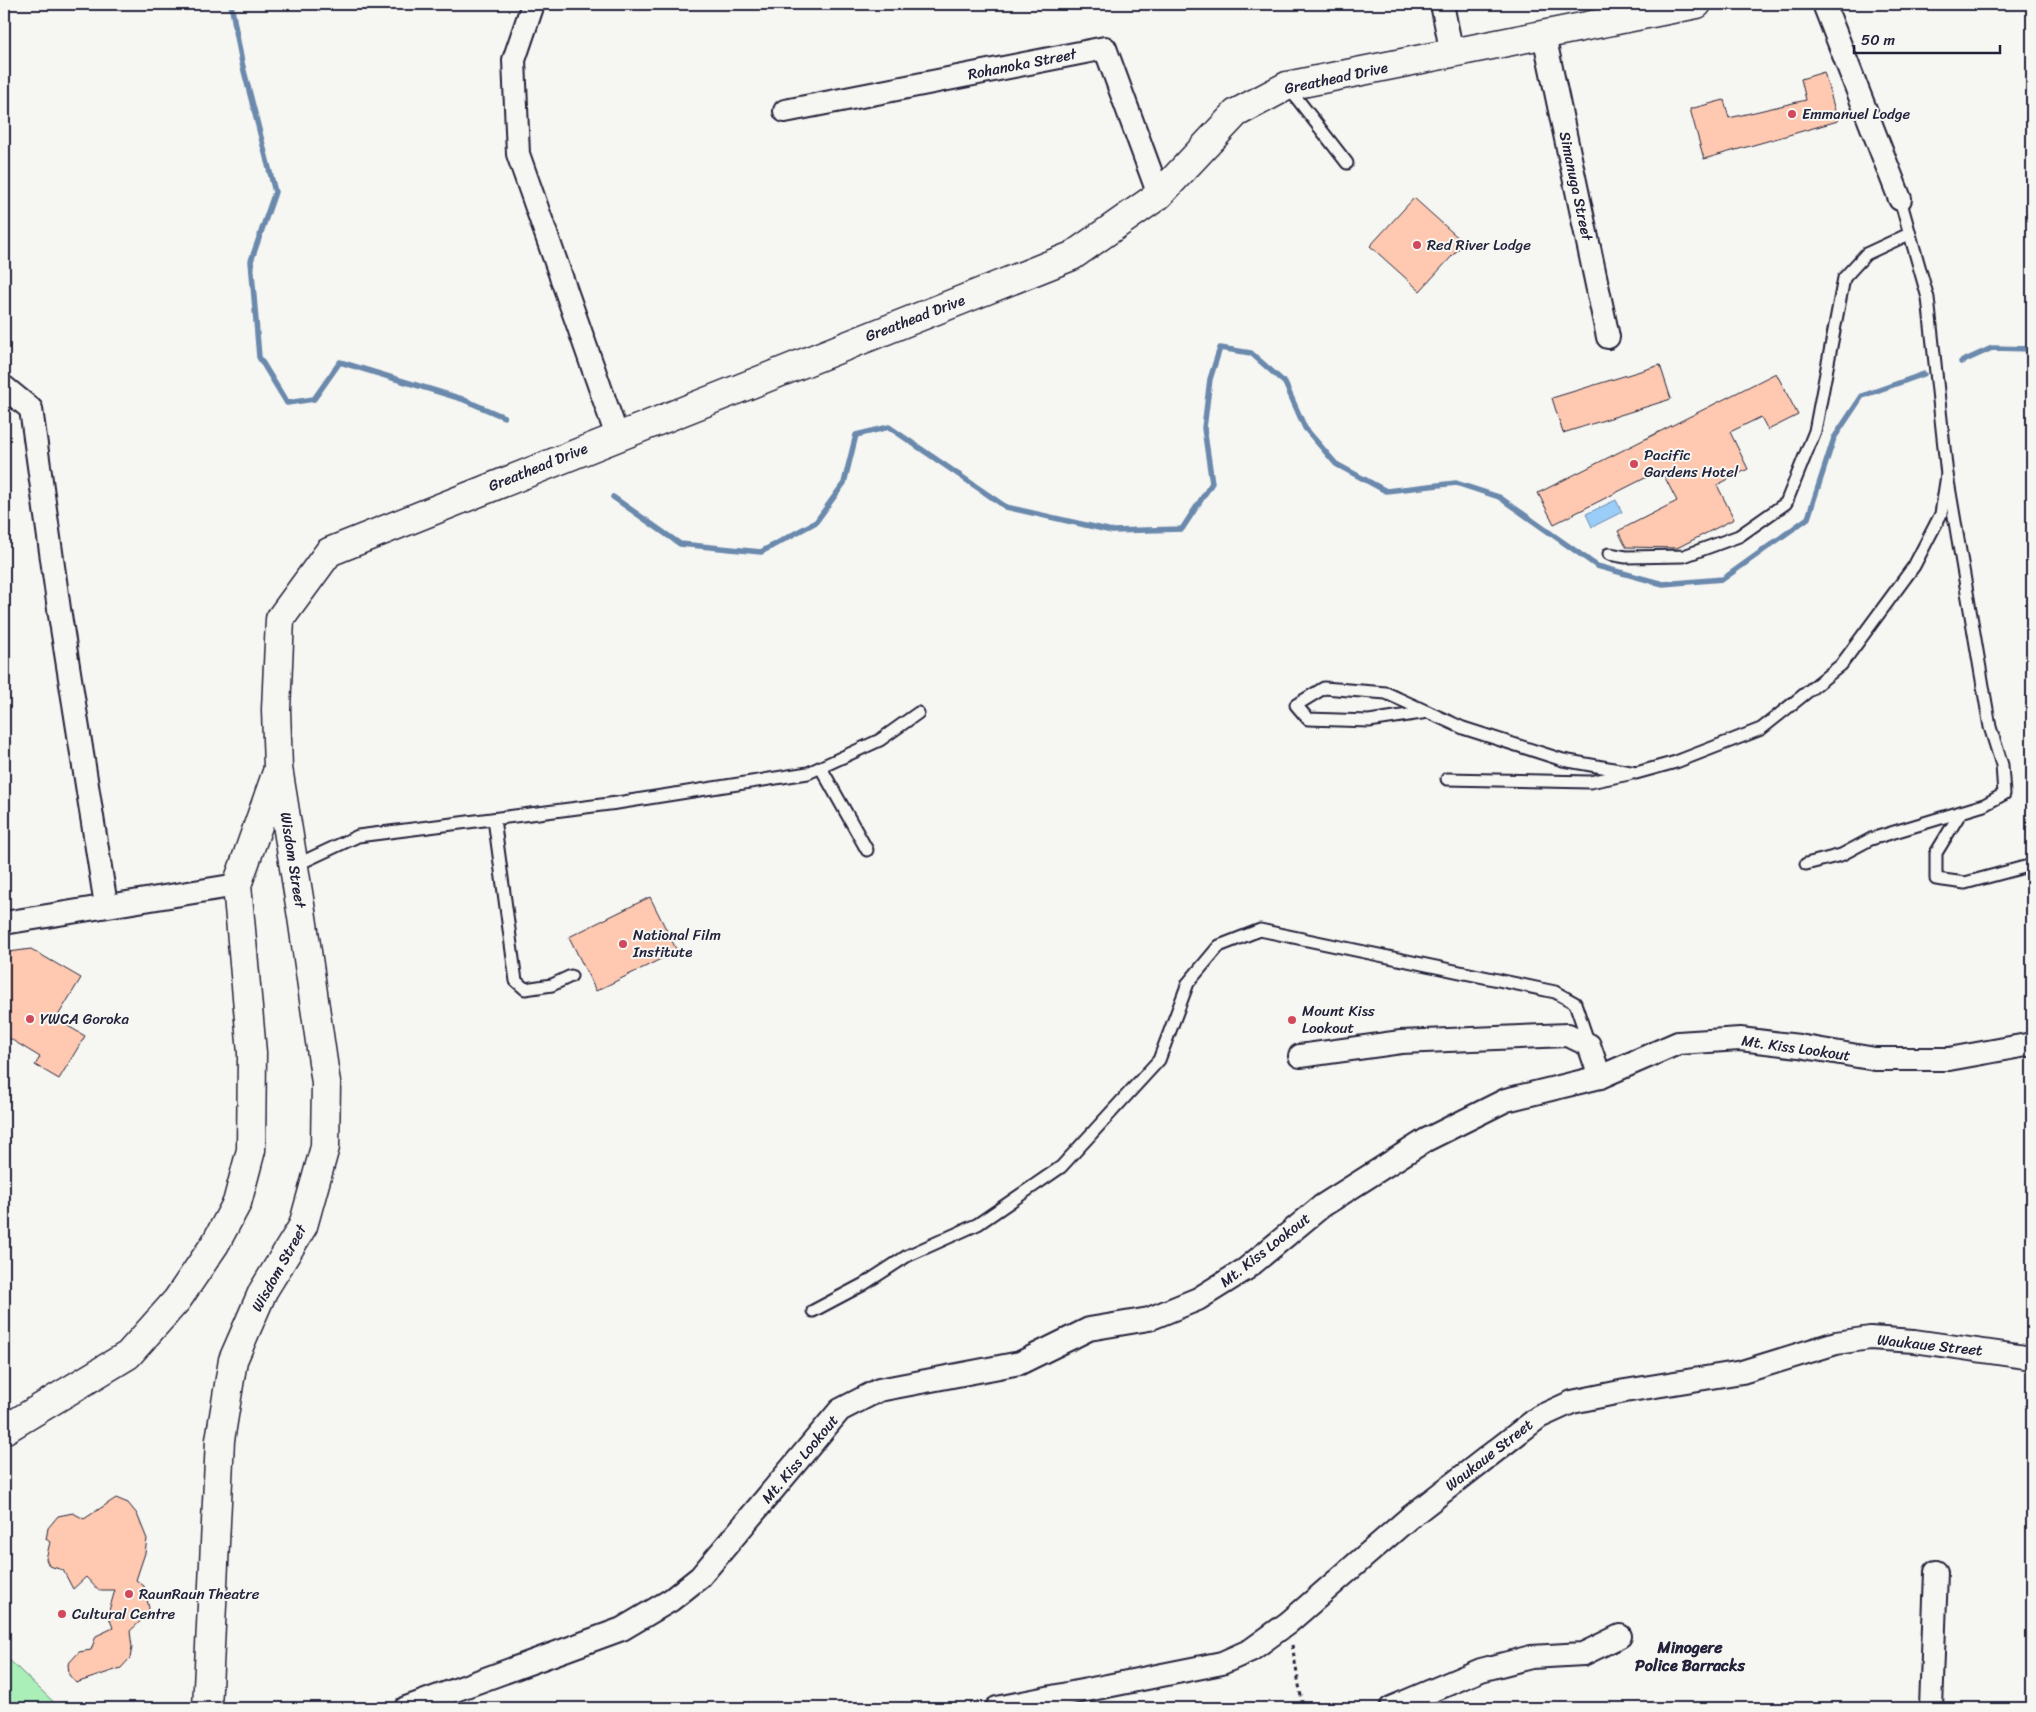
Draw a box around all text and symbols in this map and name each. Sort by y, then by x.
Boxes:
scale bar [1854,22,2000,54]
text: 50 m [1861,27,1896,53]
street label: Rohanoka Street [965,41,1079,87]
street label: Greathead Drive [1282,54,1390,102]
place label: Emmanuel Lodge [1802,101,1911,127]
marker: Emmanuel Lodge [1786,108,1798,120]
street label: Simanuga Street [1552,129,1600,244]
place label: Red River Lodge [1427,232,1531,258]
marker: Red River Lodge [1411,239,1423,251]
street label: Greathead Drive [861,287,969,349]
street label: Greathead Drive [484,435,592,499]
place label: Pacific Gardens Hotel [1644,442,1739,485]
marker: Pacific Gardens Hotel [1628,458,1640,470]
street label: Wisdom Street [273,810,314,911]
place label: National Film Institute [632,922,721,965]
marker: National Film Institute [617,938,629,950]
place label: Mount Kiss Lookout [1302,998,1375,1041]
place label: YWCA Goroka [40,1006,129,1032]
marker: YWCA Goroka [24,1013,36,1025]
marker: Mount Kiss Lookout [1286,1014,1298,1026]
street label: Mt. Kiss Lookout [1740,1028,1853,1069]
street label: Mt. Kiss Lookout [1214,1206,1317,1294]
street label: Wisdom Street [244,1219,314,1317]
street label: Waukaue Street [1876,1327,1984,1364]
street label: Mt. Kiss Lookout [755,1408,845,1509]
street label: Waukaue Street [1439,1412,1539,1498]
place label: RaunRaun Theatre [139,1581,260,1607]
marker: RaunRaun Theatre [123,1588,135,1600]
place label: Cultural Centre [72,1601,175,1627]
marker: Cultural Centre [56,1608,68,1620]
district label: Minogere Police Barracks [1635,1633,1746,1680]

